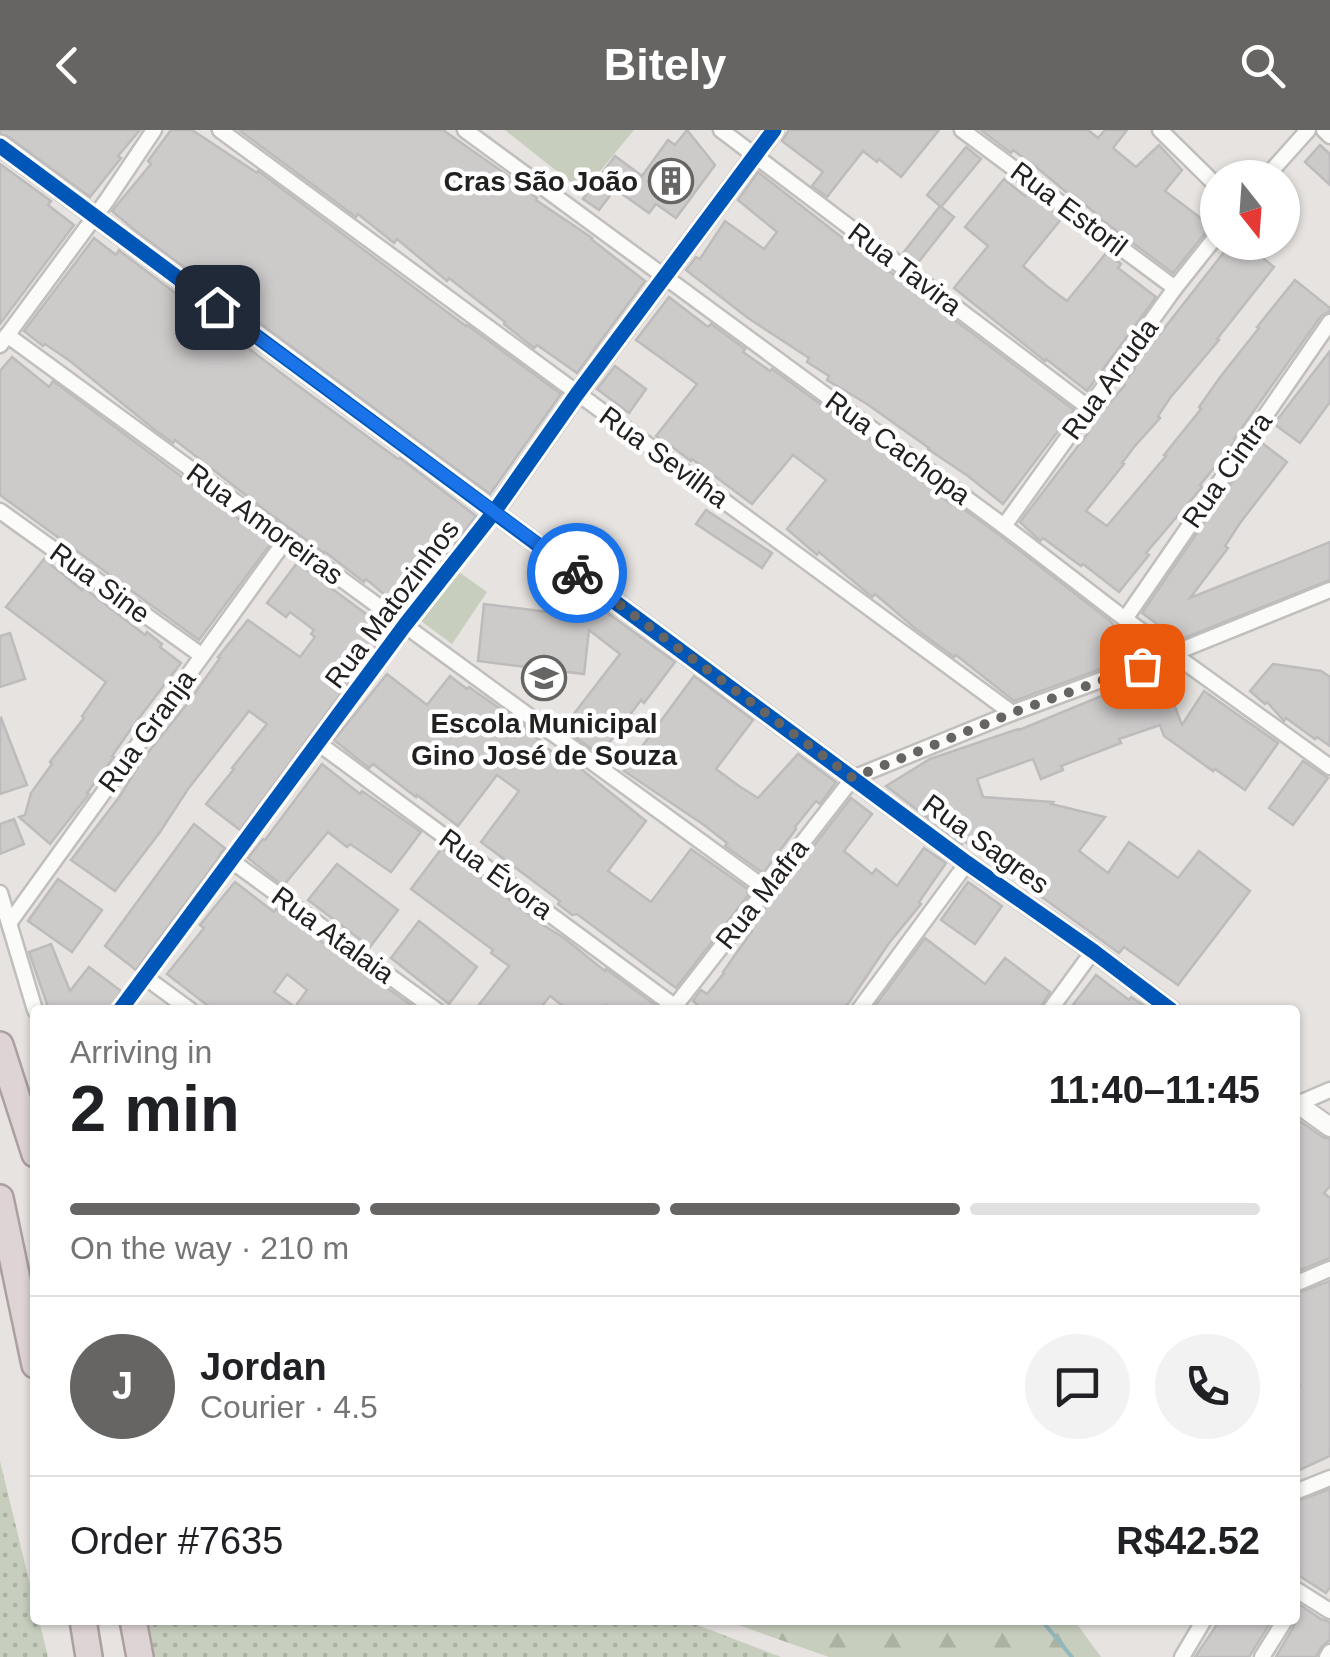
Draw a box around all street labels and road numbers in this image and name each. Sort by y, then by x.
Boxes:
street label: Rua Estoril [1005,155,1133,263]
street label: Rua Tavira [842,217,968,322]
street label: Rua Arruda [1056,312,1164,445]
street label: Rua Cachopa [820,385,977,511]
street label: Rua Sevilha [594,400,735,514]
street label: Rua Cintra [1176,406,1278,534]
street label: Rua Amoreiras [181,457,349,591]
street label: Rua Matozinhos [319,514,465,694]
street label: Rua Sine [44,537,156,629]
street label: Rua Granja [92,664,202,798]
street label: Rua Sagres [917,788,1055,900]
street label: Rua Évora [433,823,559,926]
street label: Rua Mafra [710,833,815,955]
street label: Rua Atalaia [266,880,400,990]

